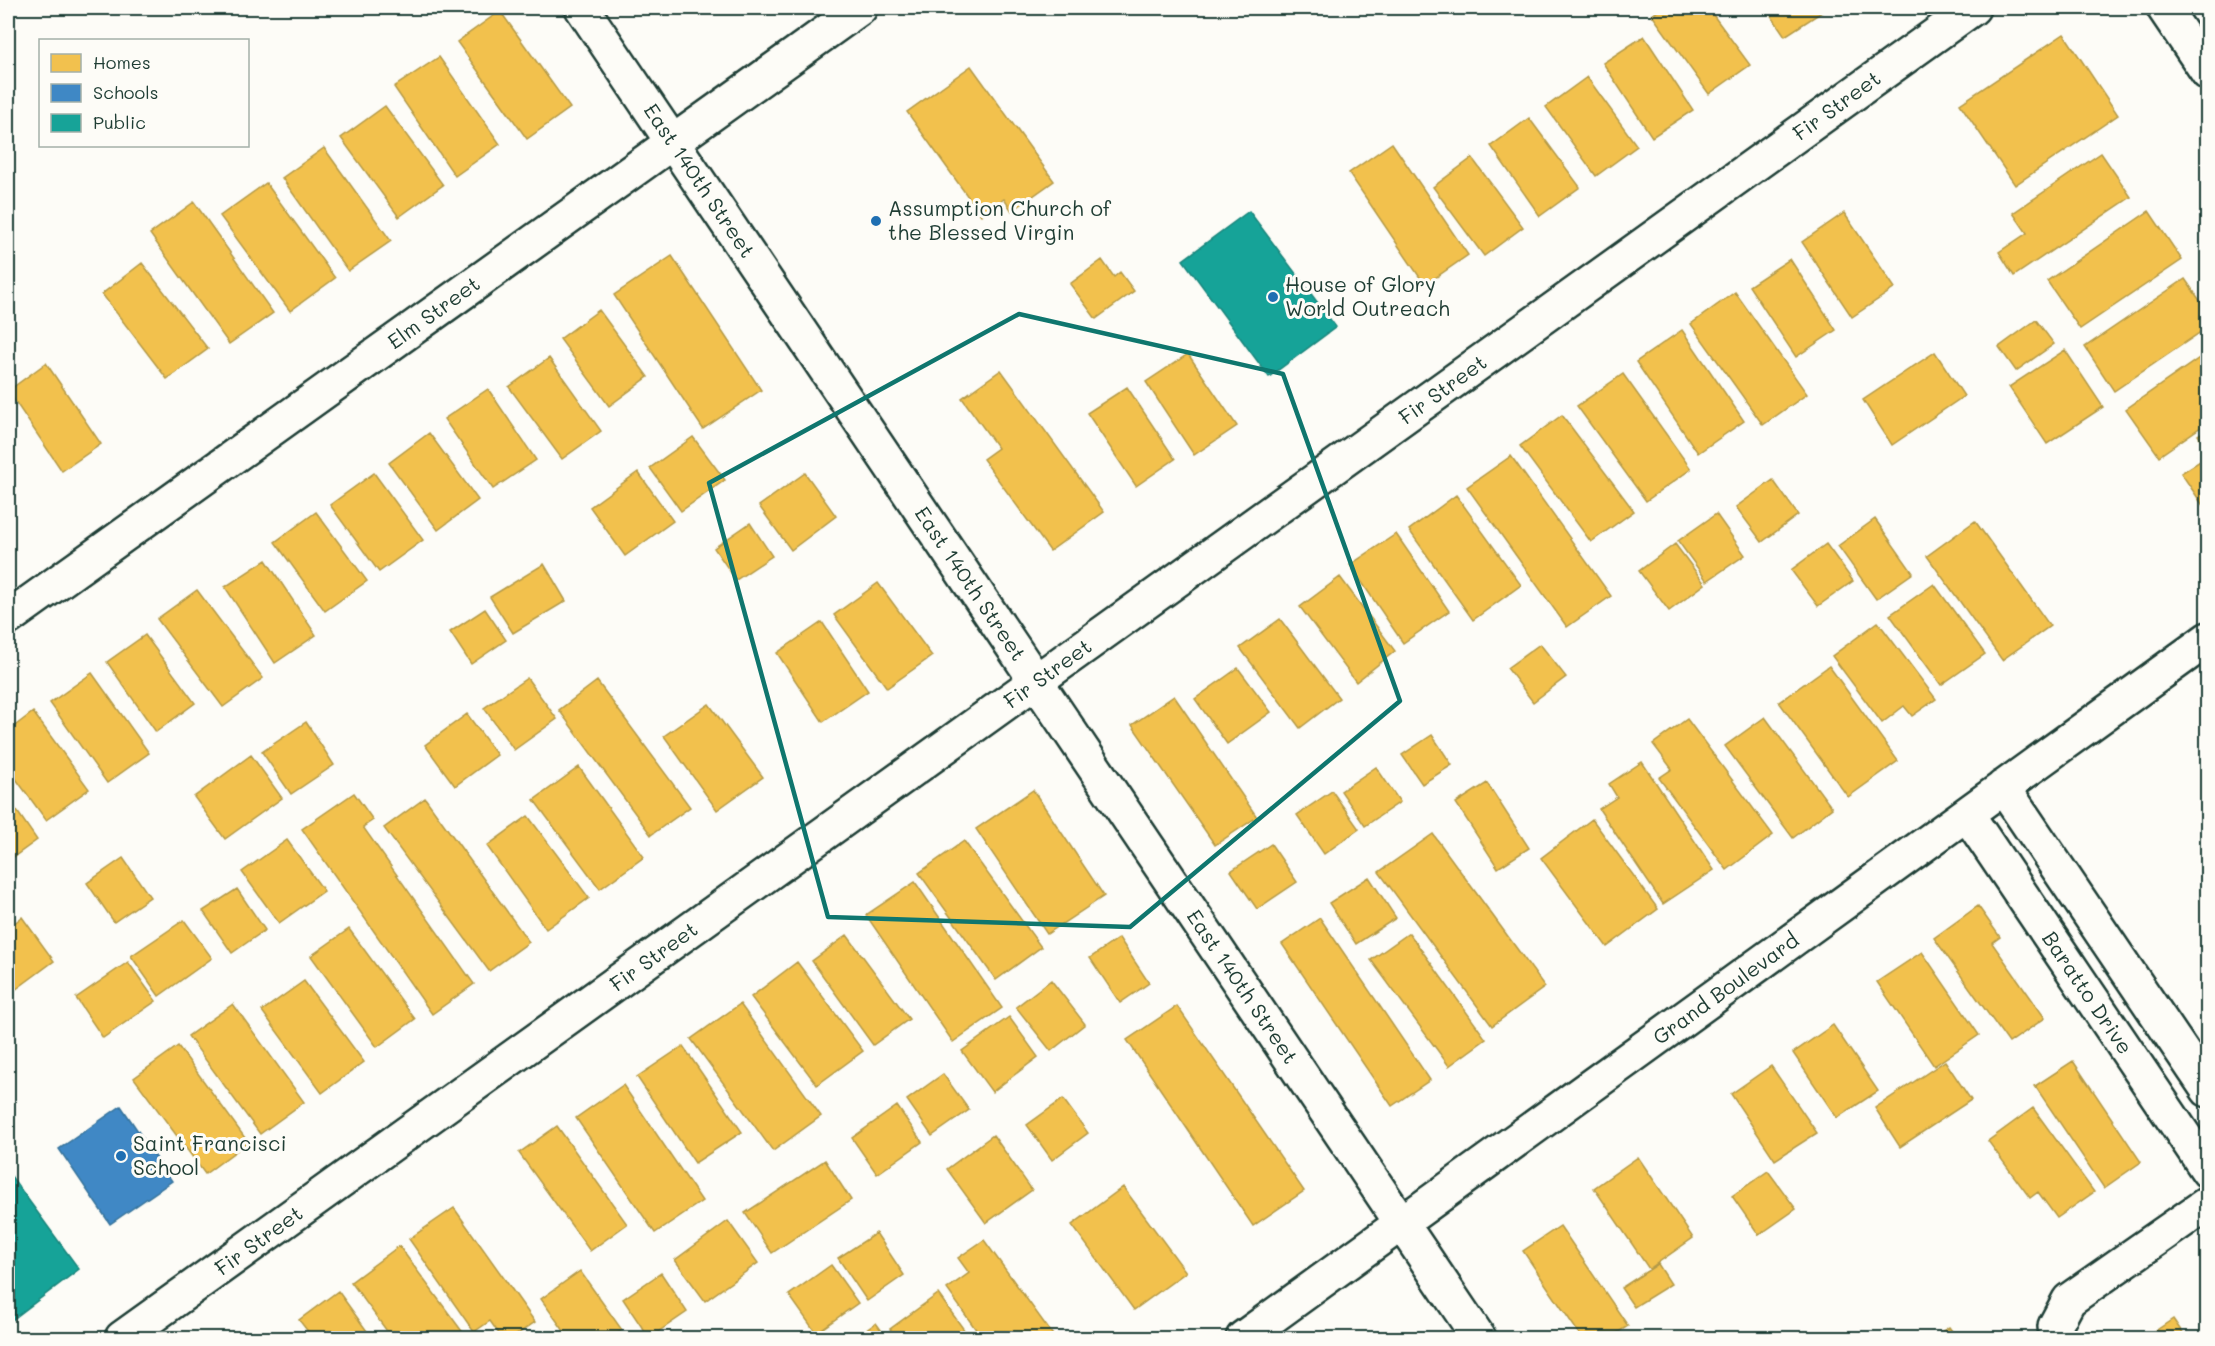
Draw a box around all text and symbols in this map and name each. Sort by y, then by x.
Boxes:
legend [39,39,249,147]
text: Homes [93,50,151,74]
street label: Fir Street [1787,64,1885,146]
text: Schools [93,80,158,104]
street label: East 140th Street [639,98,762,263]
text: Public [93,110,146,134]
place label: Assumption Church of the Blessed Virgin [888,194,1112,245]
marker: Assumption Church of the Blessed Virgin [869,214,883,228]
street label: Elm Street [382,269,485,354]
place label: House of Glory World Outreach [1285,270,1450,321]
marker: House of Glory World Outreach [1266,290,1280,304]
street label: Fir Street [1393,348,1491,430]
street label: East 140th Street [910,501,1033,666]
street label: Fir Street [998,632,1096,714]
street label: East 140th Street [1182,904,1305,1069]
street label: Fir Street [604,915,702,997]
street label: Baratto Drive [2037,925,2139,1059]
street label: Grand Boulevard [1647,926,1804,1050]
place label: Saint Francisci School [133,1129,287,1180]
marker: Saint Francisci School [114,1149,128,1163]
street label: Fir Street [209,1199,307,1281]

